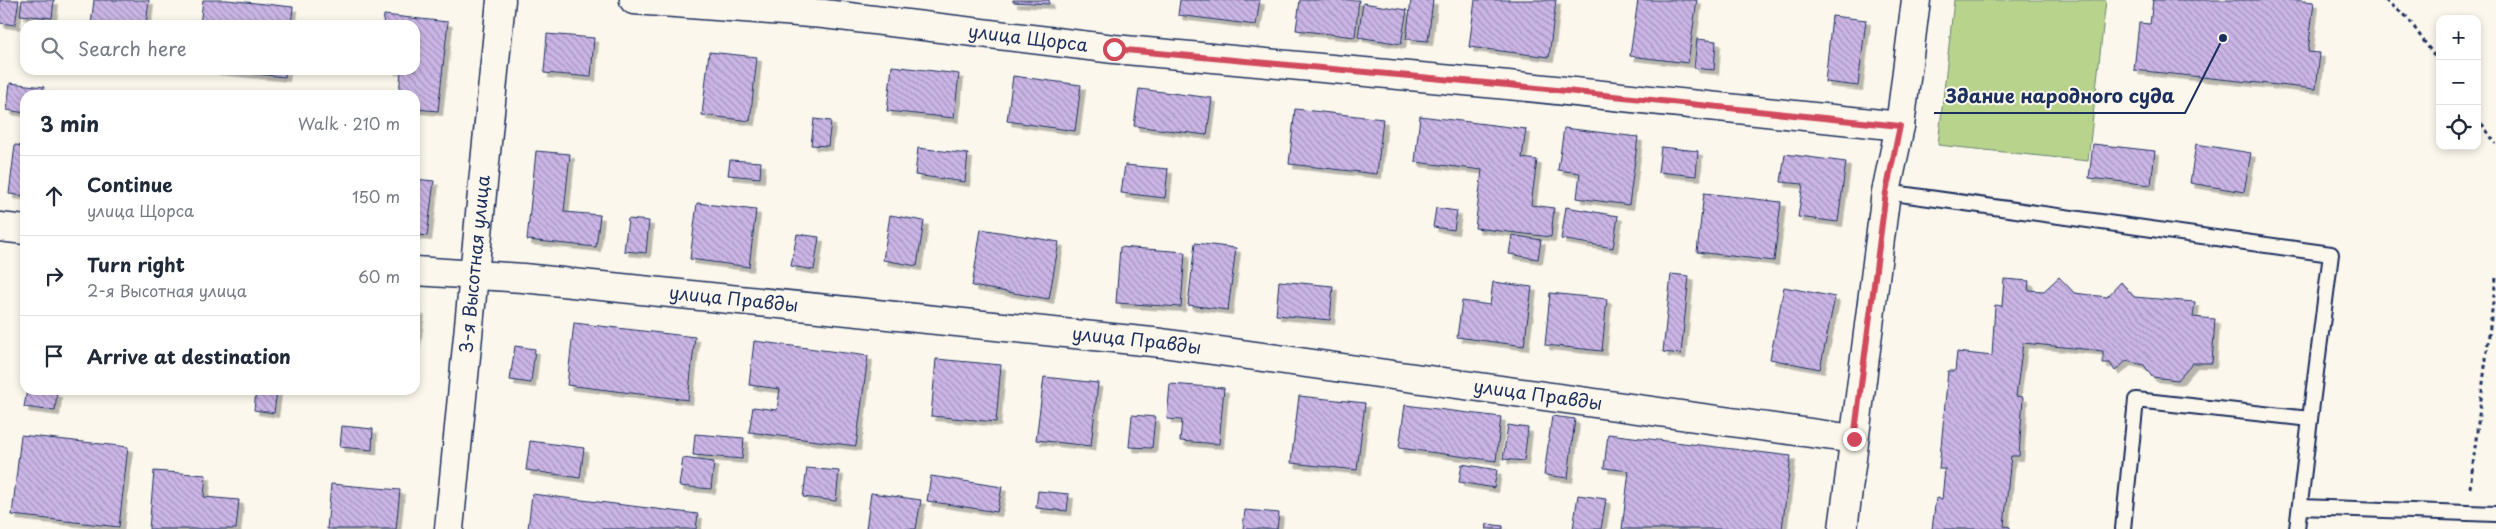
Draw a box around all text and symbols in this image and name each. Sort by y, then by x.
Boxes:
map controls [2436,15,2481,150]
button: + [2436,15,2481,60]
street label: улица Щорса [967,17,1090,58]
search box [20,20,420,75]
icon: search [38,34,66,62]
text: Search here [78,34,187,62]
route start [1103,38,1126,61]
button: − [2436,60,2481,105]
callout: Здание народного суда [1934,79,2185,113]
text: Здание народного суда [1944,81,2175,109]
button: locate [2436,105,2481,150]
text: 3 min [40,107,99,139]
text: Walk · 210 m [298,111,400,135]
text: Continue [87,170,173,198]
street label: 3-я Высотная улица [451,173,496,355]
icon: ahead [40,182,68,210]
text: 150 m [352,184,400,208]
text: улица Щорса [87,198,194,222]
text: Turn right [87,250,185,278]
icon: right [40,262,68,290]
text: 60 m [358,264,400,288]
text: 2-я Высотная улица [87,278,247,302]
street label: улица Правды [668,278,800,318]
street label: улица Правды [1071,319,1203,360]
icon: arrive [40,342,68,370]
text: Arrive at destination [87,342,291,370]
street label: улица Правды [1472,371,1604,416]
route end [1843,428,1866,451]

